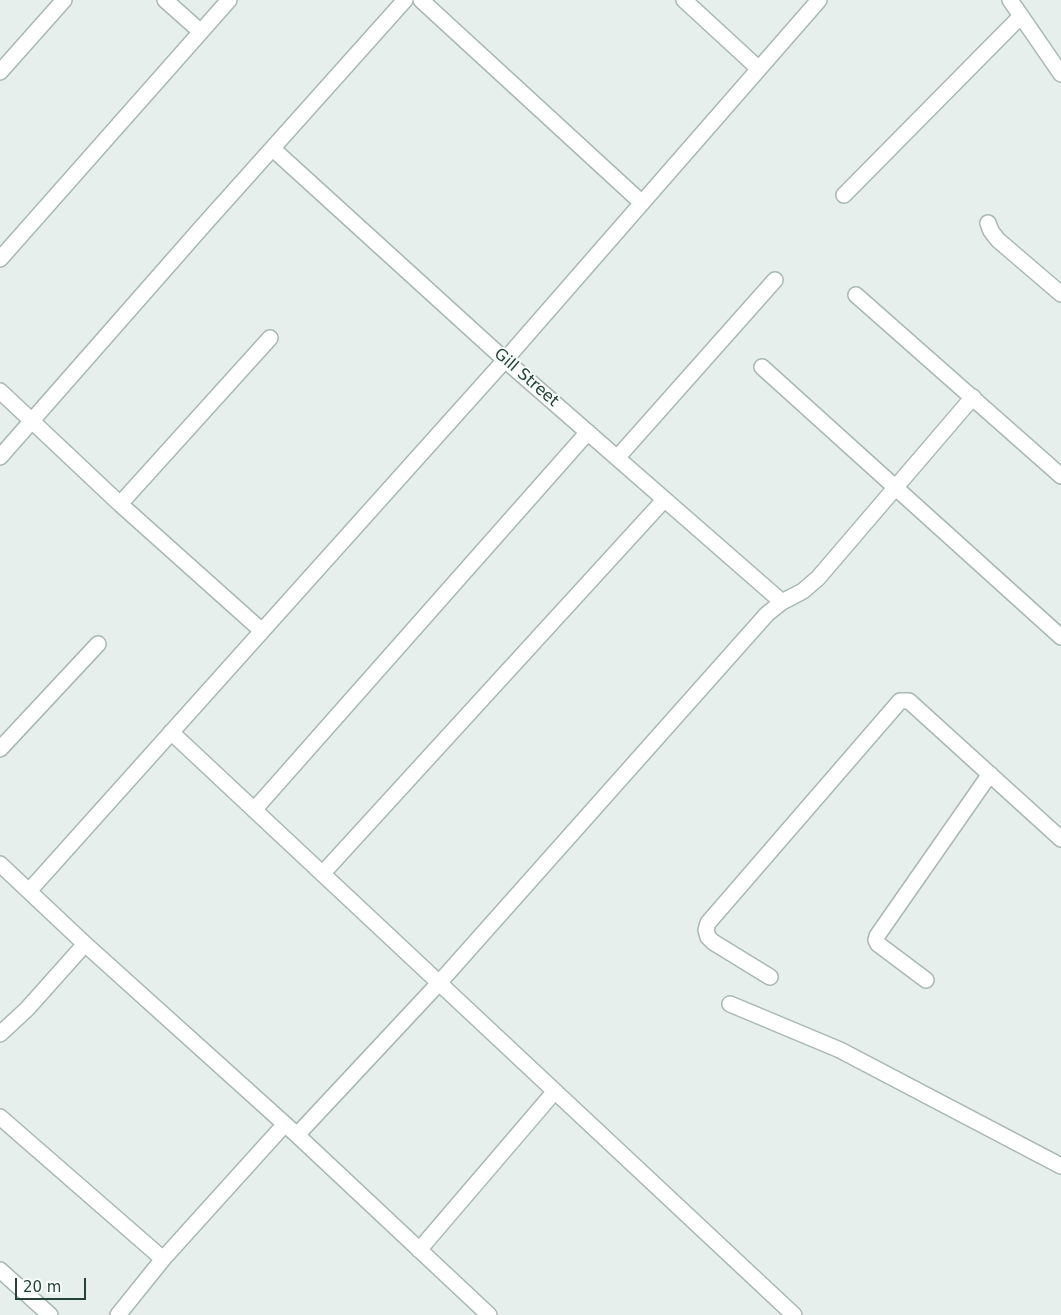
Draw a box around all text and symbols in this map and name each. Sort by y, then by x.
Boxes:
street label: Gill Street [490,345,562,411]
scale bar [18,1268,89,1300]
text: 20 m [23,1278,61,1296]

